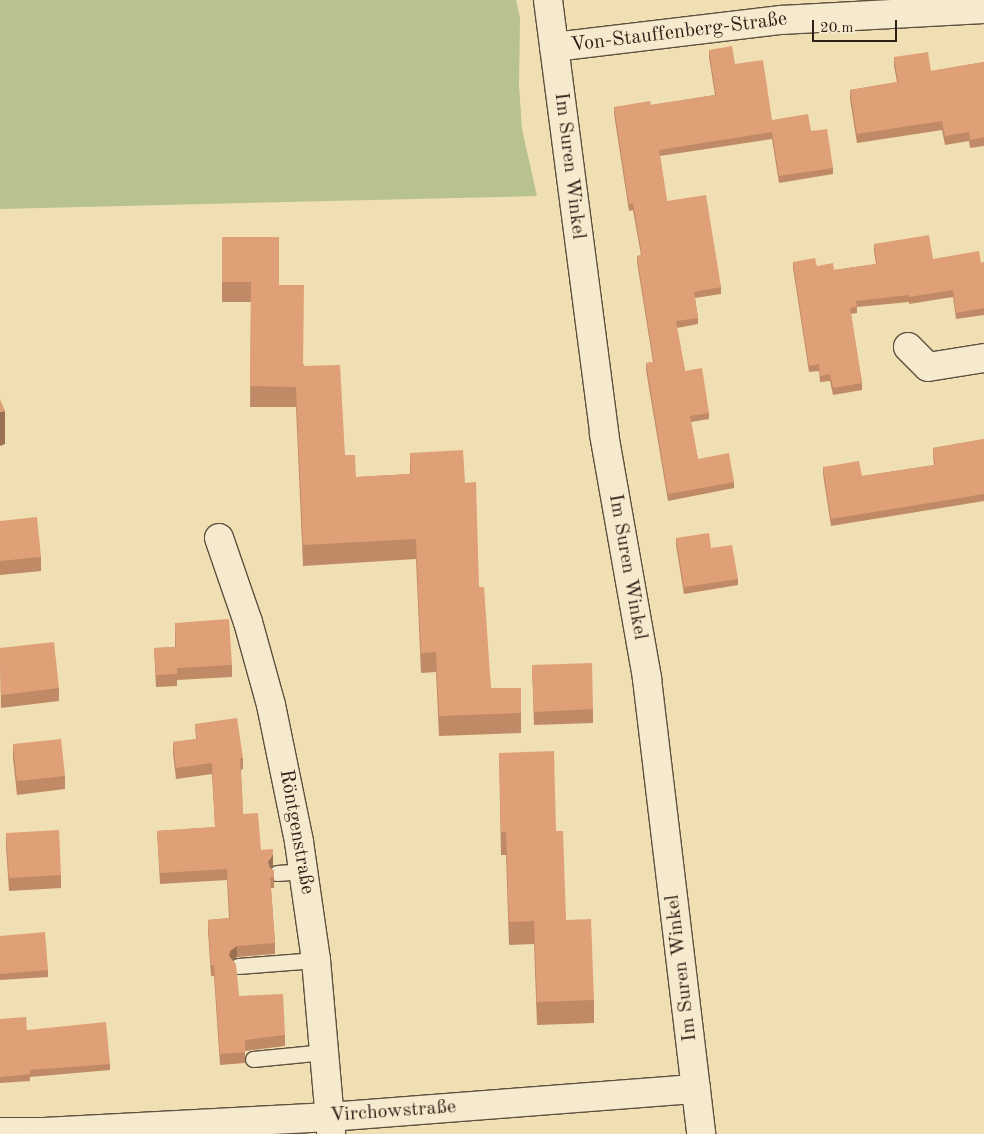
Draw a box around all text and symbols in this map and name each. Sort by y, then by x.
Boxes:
street label: Von-Stauffenberg-Straße [569,8,789,58]
scale bar [814,10,899,42]
text: 20 m [820,21,854,36]
street label: Im Suren Winkel [548,91,590,241]
street label: Im Suren Winkel [602,492,652,642]
street label: Röntgenstraße [273,768,319,896]
street label: Im Suren Winkel [661,893,703,1043]
street label: Virchowstraße [329,1096,457,1128]

